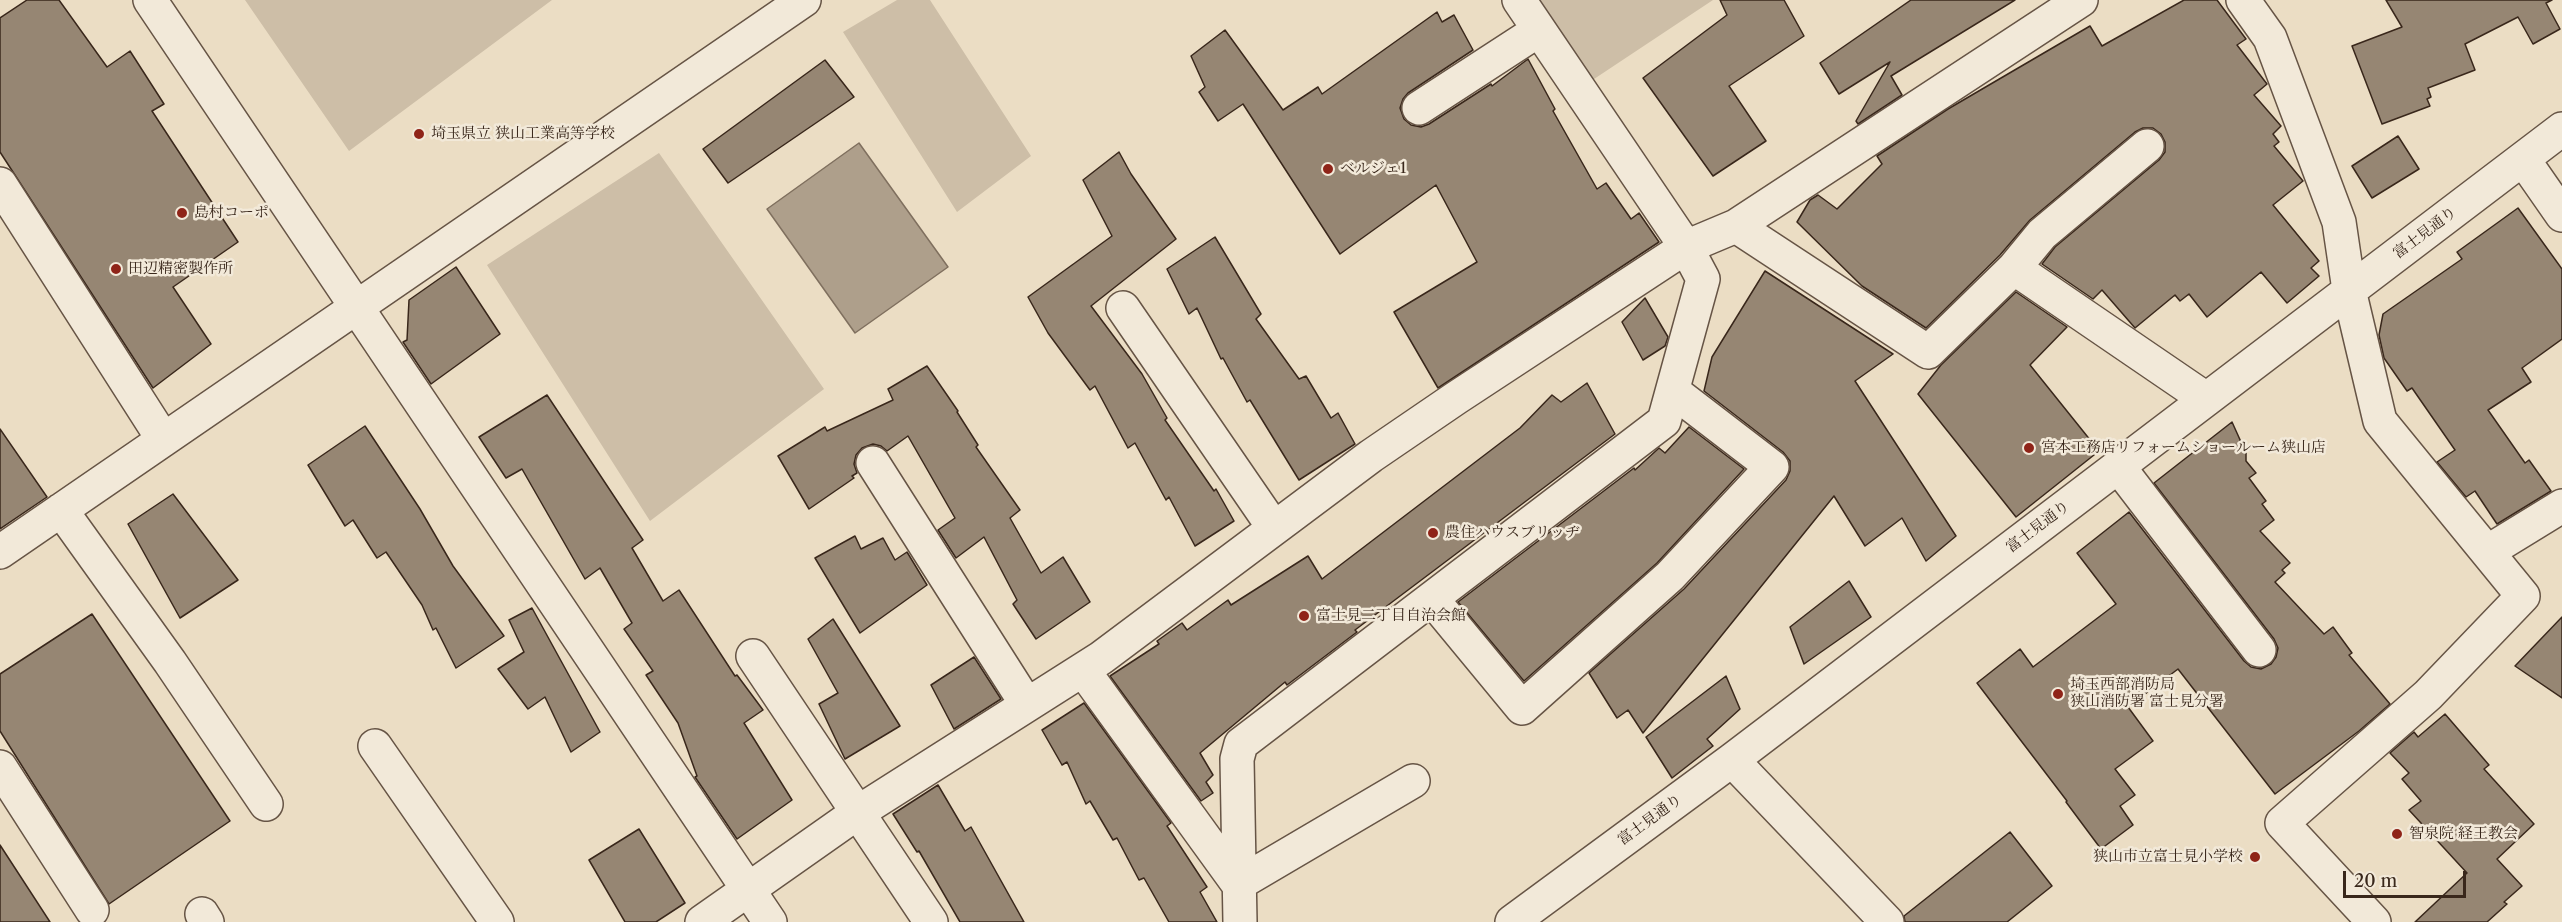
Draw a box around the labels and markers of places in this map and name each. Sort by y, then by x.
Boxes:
place label: 埼玉県立 狭山工業高等学校 [431,125,615,143]
marker: 埼玉県立 狭山工業高等学校 [412,127,426,141]
place label: ベルジェ1 [1340,160,1406,178]
marker: ベルジェ1 [1321,162,1335,176]
place label: 島村コーポ [194,204,269,222]
marker: 島村コーポ [175,206,189,220]
place label: 田辺精密製作所 [128,260,233,278]
marker: 田辺精密製作所 [109,262,123,276]
place label: 宮本工務店リフォームショールーム狭山店 [2041,439,2326,457]
marker: 宮本工務店リフォームショールーム狭山店 [2022,441,2036,455]
place label: 農住ハウスブリッヂ [1445,524,1580,542]
marker: 農住ハウスブリッヂ [1426,526,1440,540]
place label: 富士見二丁目自治会館 [1316,607,1466,625]
marker: 富士見二丁目自治会館 [1297,609,1311,623]
place label: 埼玉西部消防局 狭山消防署 富士見分署 [2070,676,2224,711]
marker: 埼玉西部消防局 狭山消防署 富士見分署 [2051,687,2065,701]
place label: 智泉院 経王教会 [2409,825,2518,843]
marker: 智泉院 経王教会 [2390,827,2404,841]
place label: 狭山市立富士見小学校 [2093,848,2243,866]
marker: 狭山市立富士見小学校 [2248,850,2262,864]

